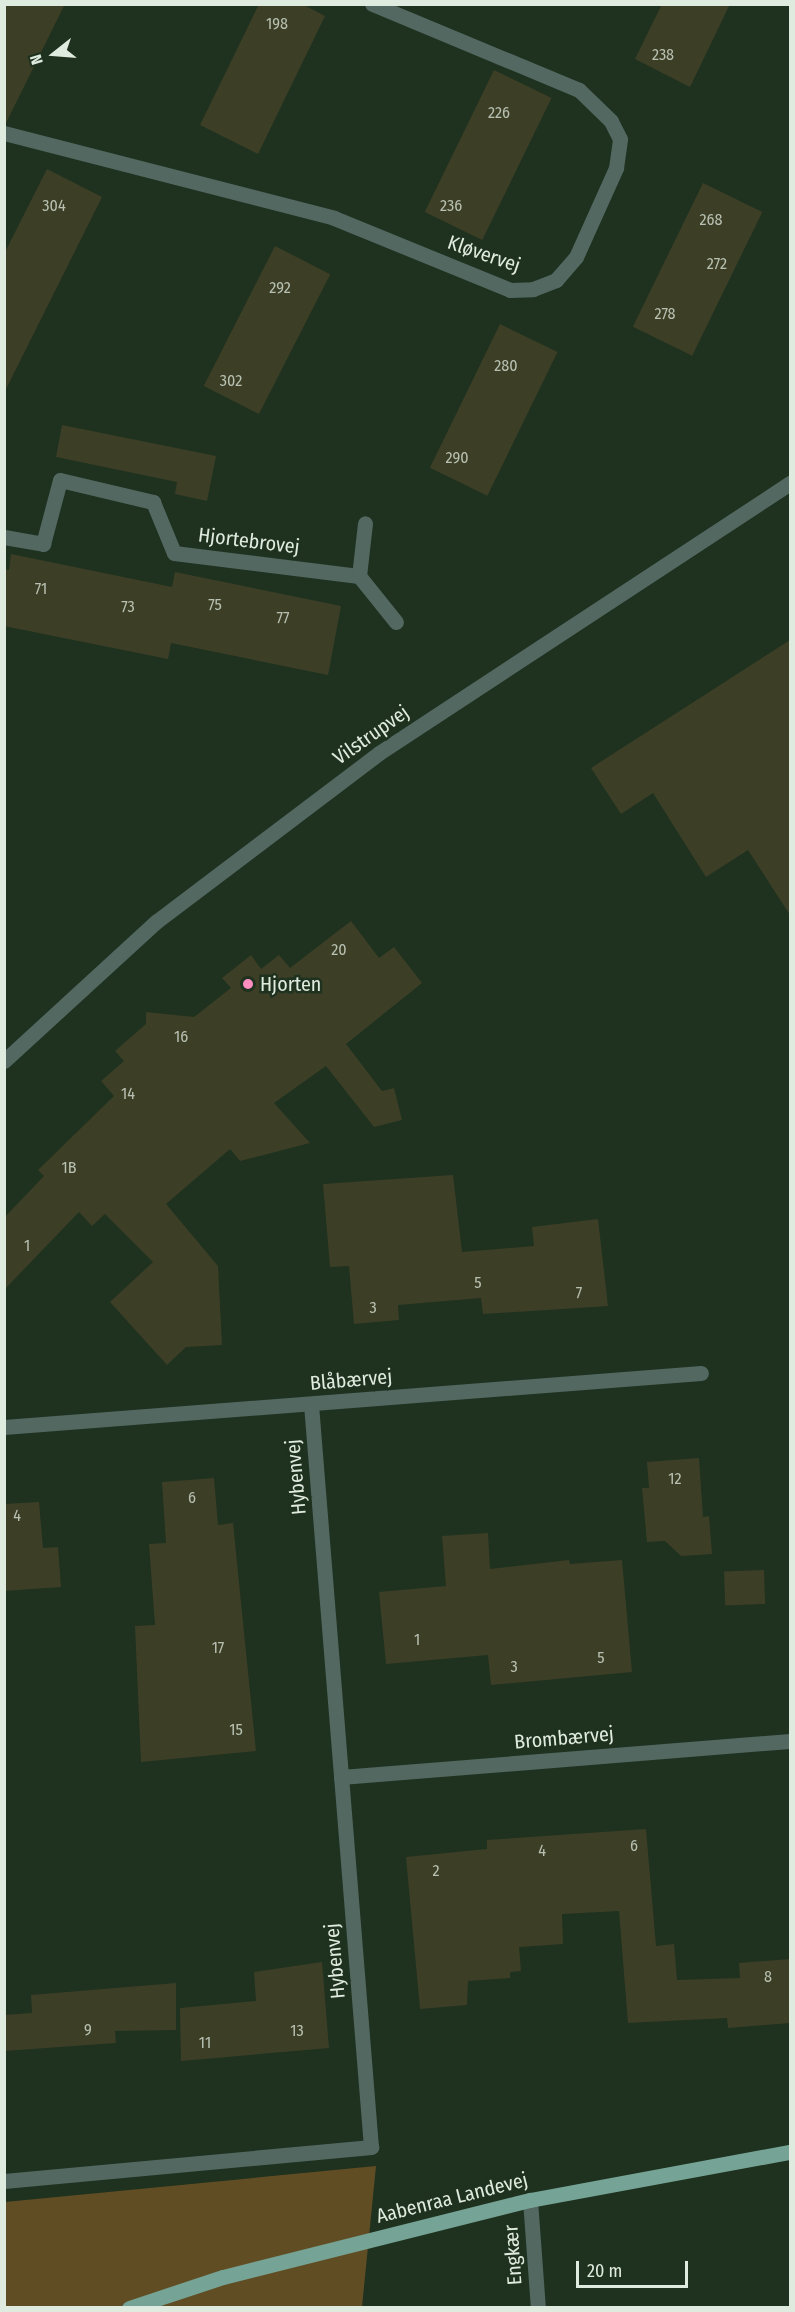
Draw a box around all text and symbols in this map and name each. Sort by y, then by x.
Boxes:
house number: 198 [266,14,288,34]
north arrow [24,24,84,84]
house number: 238 [652,45,674,65]
text: N [26,52,47,67]
house number: 226 [488,103,510,123]
house number: 304 [42,196,66,216]
house number: 236 [440,196,462,216]
house number: 268 [700,210,722,230]
street label: Kløvervej [444,230,524,278]
house number: 272 [707,254,727,274]
house number: 292 [269,278,291,298]
house number: 278 [654,304,676,324]
house number: 280 [494,356,518,376]
house number: 302 [220,371,242,391]
house number: 290 [445,448,469,468]
street label: Hjortebrovej [197,523,301,559]
house number: 71 [35,579,47,599]
house number: 75 [208,595,222,615]
house number: 73 [121,597,135,617]
house number: 77 [276,608,290,628]
street label: Vilstrupvej [328,700,414,770]
house number: 20 [331,940,347,960]
place label: Hjorten [260,972,321,996]
marker: Hjorten [241,977,255,991]
house number: 16 [174,1027,188,1047]
house number: 14 [121,1084,135,1104]
house number: 1B [62,1158,76,1178]
house number: 1 [24,1236,30,1256]
house number: 5 [474,1273,482,1293]
house number: 7 [576,1283,582,1303]
house number: 3 [369,1298,377,1318]
street label: Blåbærvej [309,1364,393,1396]
street label: Hybenvej [281,1438,311,1516]
house number: 12 [668,1469,682,1489]
house number: 6 [188,1488,196,1508]
house number: 4 [13,1506,21,1526]
house number: 1 [414,1630,420,1650]
house number: 17 [212,1638,224,1658]
house number: 5 [597,1648,605,1668]
house number: 3 [510,1657,518,1677]
house number: 15 [229,1720,243,1740]
street label: Brombærvej [513,1722,615,1754]
house number: 6 [630,1836,638,1856]
house number: 4 [538,1841,546,1861]
house number: 2 [432,1861,440,1881]
street label: Hybenvej [320,1922,350,2000]
house number: 8 [764,1967,772,1987]
house number: 9 [84,2020,92,2040]
house number: 13 [290,2021,304,2041]
house number: 11 [199,2033,211,2053]
street label: Aabenraa Landevej [374,2168,530,2228]
street label: Engkær [499,2224,527,2286]
scale bar [579,2249,692,2287]
text: 20 m [587,2260,622,2282]

